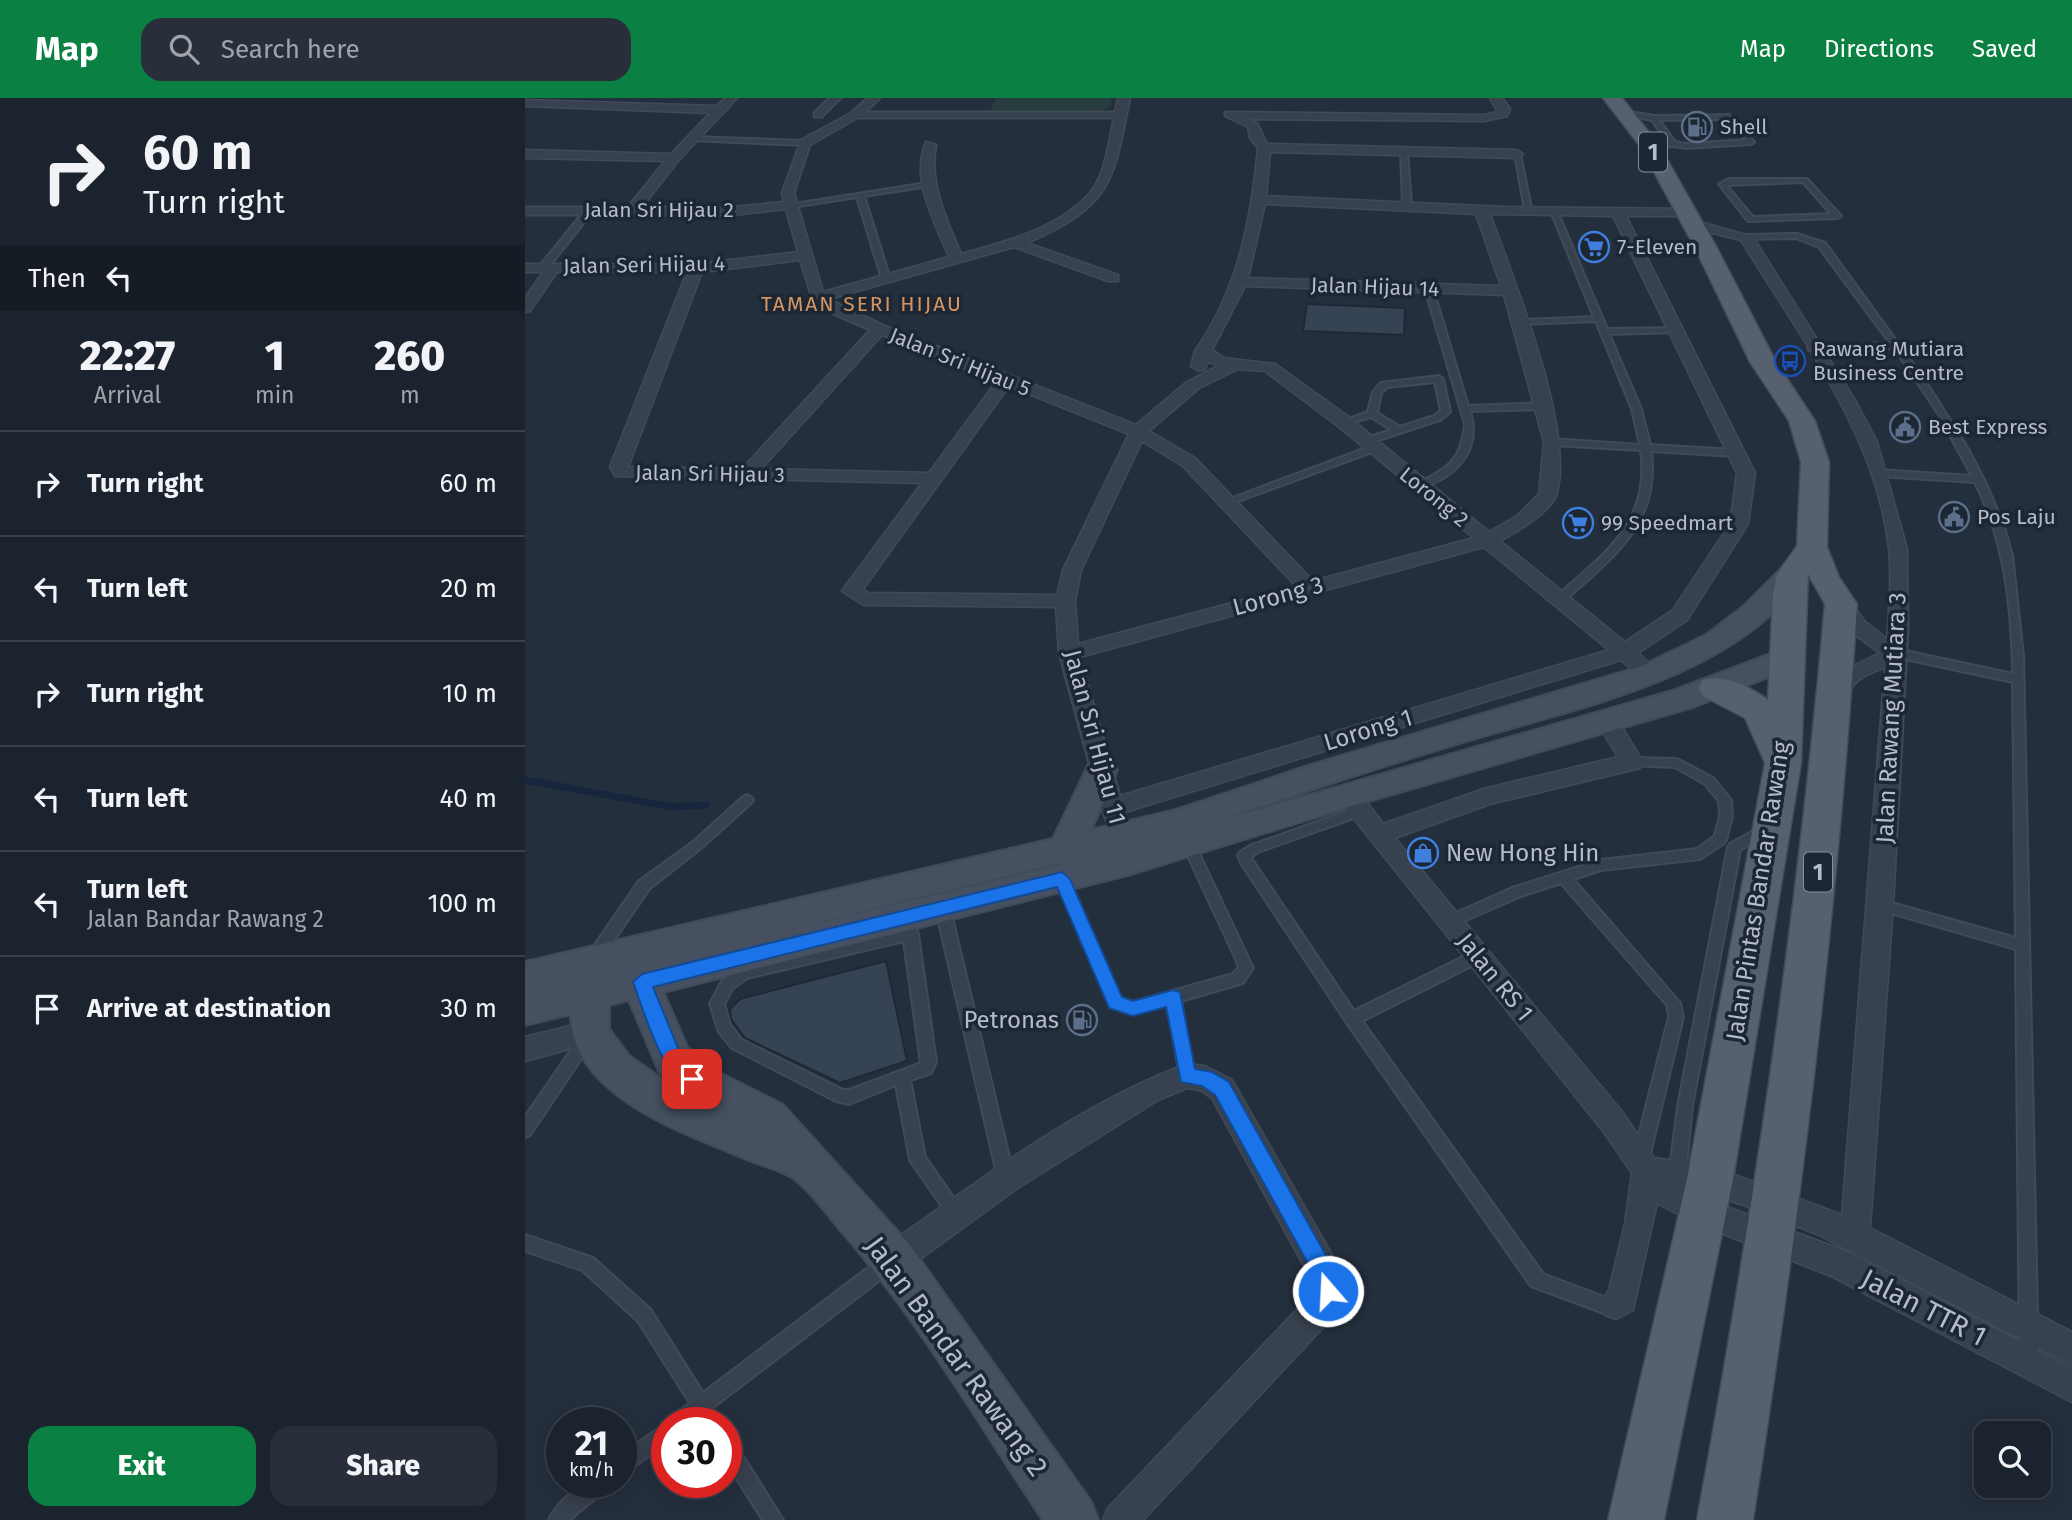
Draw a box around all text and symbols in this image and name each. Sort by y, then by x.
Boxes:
search box [141,18,631,81]
text: Map [35,29,99,69]
icon: search [165,30,203,68]
text: Search here [221,34,360,65]
text: Map [1740,35,1786,63]
text: Directions [1824,35,1934,63]
text: Saved [1972,35,2037,63]
fuel station icon: Shell [1680,110,1714,144]
place label: Shell [1720,114,1768,140]
text: 60 m [143,123,252,182]
icon: right [28,126,119,217]
road number: 1 [1639,132,1667,172]
text: Turn right [143,183,285,221]
street label: Jalan Sri Hijau 2 [584,197,734,223]
supermarket icon: 7-Eleven [1577,230,1611,264]
place label: 7-Eleven [1617,234,1697,260]
street label: Jalan Seri Hijau 4 [563,251,725,279]
icon: left [100,259,138,297]
text: Then [28,263,86,294]
street label: Jalan Hijau 14 [1310,272,1440,302]
district label: TAMAN SERI HIJAU [761,291,963,317]
street label: Jalan Sri Hijau 5 [886,322,1034,402]
text: 22:27 [80,331,175,381]
text: 1 [265,331,285,381]
text: 260 [374,331,445,381]
place label: Rawang Mutiara Business Centre [1813,336,1964,386]
bus stop icon: Rawang Mutiara Business Centre [1773,344,1807,378]
text: Arrival [94,381,161,409]
text: min [255,381,295,409]
text: m [400,381,420,409]
public building icon: Best Express [1888,410,1922,444]
place label: Best Express [1928,414,2048,440]
street label: Jalan Sri Hijau 3 [635,460,785,488]
street label: Lorong 2 [1394,461,1474,533]
icon: right [28,465,66,503]
text: Turn right [87,468,204,499]
text: 60 m [439,468,497,499]
public building icon: Pos Laju [1937,500,1971,534]
place label: Pos Laju [1977,504,2056,530]
supermarket icon: 99 Speedmart [1561,506,1595,540]
place label: 99 Speedmart [1601,510,1734,536]
icon: left [28,570,66,608]
street label: Lorong 3 [1230,570,1326,622]
text: Turn left [87,573,188,604]
text: 20 m [440,573,497,604]
street label: Jalan Rawang Mutiara 3 [1870,592,1912,844]
street label: Jalan Sri Hijau 11 [1058,647,1132,827]
icon: right [28,675,66,713]
text: Turn right [87,678,204,709]
text: 10 m [442,678,497,709]
street label: Lorong 1 [1320,703,1416,757]
street label: Jalan Pintas Bandar Rawang [1720,739,1796,1043]
icon: left [28,780,66,818]
text: Turn left [87,783,188,814]
text: 40 m [439,783,497,814]
shop icon: New Hong Hin [1406,836,1440,870]
place label: New Hong Hin [1446,839,1599,867]
road number: 1 [1804,852,1832,892]
text: Turn left [87,874,188,905]
icon: left [28,885,66,923]
text: 100 m [428,888,497,919]
text: Jalan Bandar Rawang 2 [87,905,324,933]
street label: Jalan RS 1 [1451,927,1539,1027]
icon: arrive [28,990,66,1028]
text: Arrive at destination [87,993,331,1024]
text: 30 m [440,993,497,1024]
fuel station icon: Petronas [1065,1003,1099,1037]
place label: Petronas [963,1006,1059,1034]
pin [662,1049,722,1109]
icon: arrive [673,1060,711,1098]
street label: Jalan Bandar Rawang 2 [858,1230,1055,1483]
position arrow [1291,1254,1365,1328]
street label: Jalan TTR 1 [1856,1262,1992,1353]
speed limit sign: 30 [651,1407,742,1498]
map controls [1974,1421,2051,1498]
button: search [1974,1421,2051,1498]
text: 21 [575,1422,608,1464]
button: Exit [28,1426,256,1506]
button: Share [270,1426,497,1506]
text: km/h [569,1459,614,1481]

